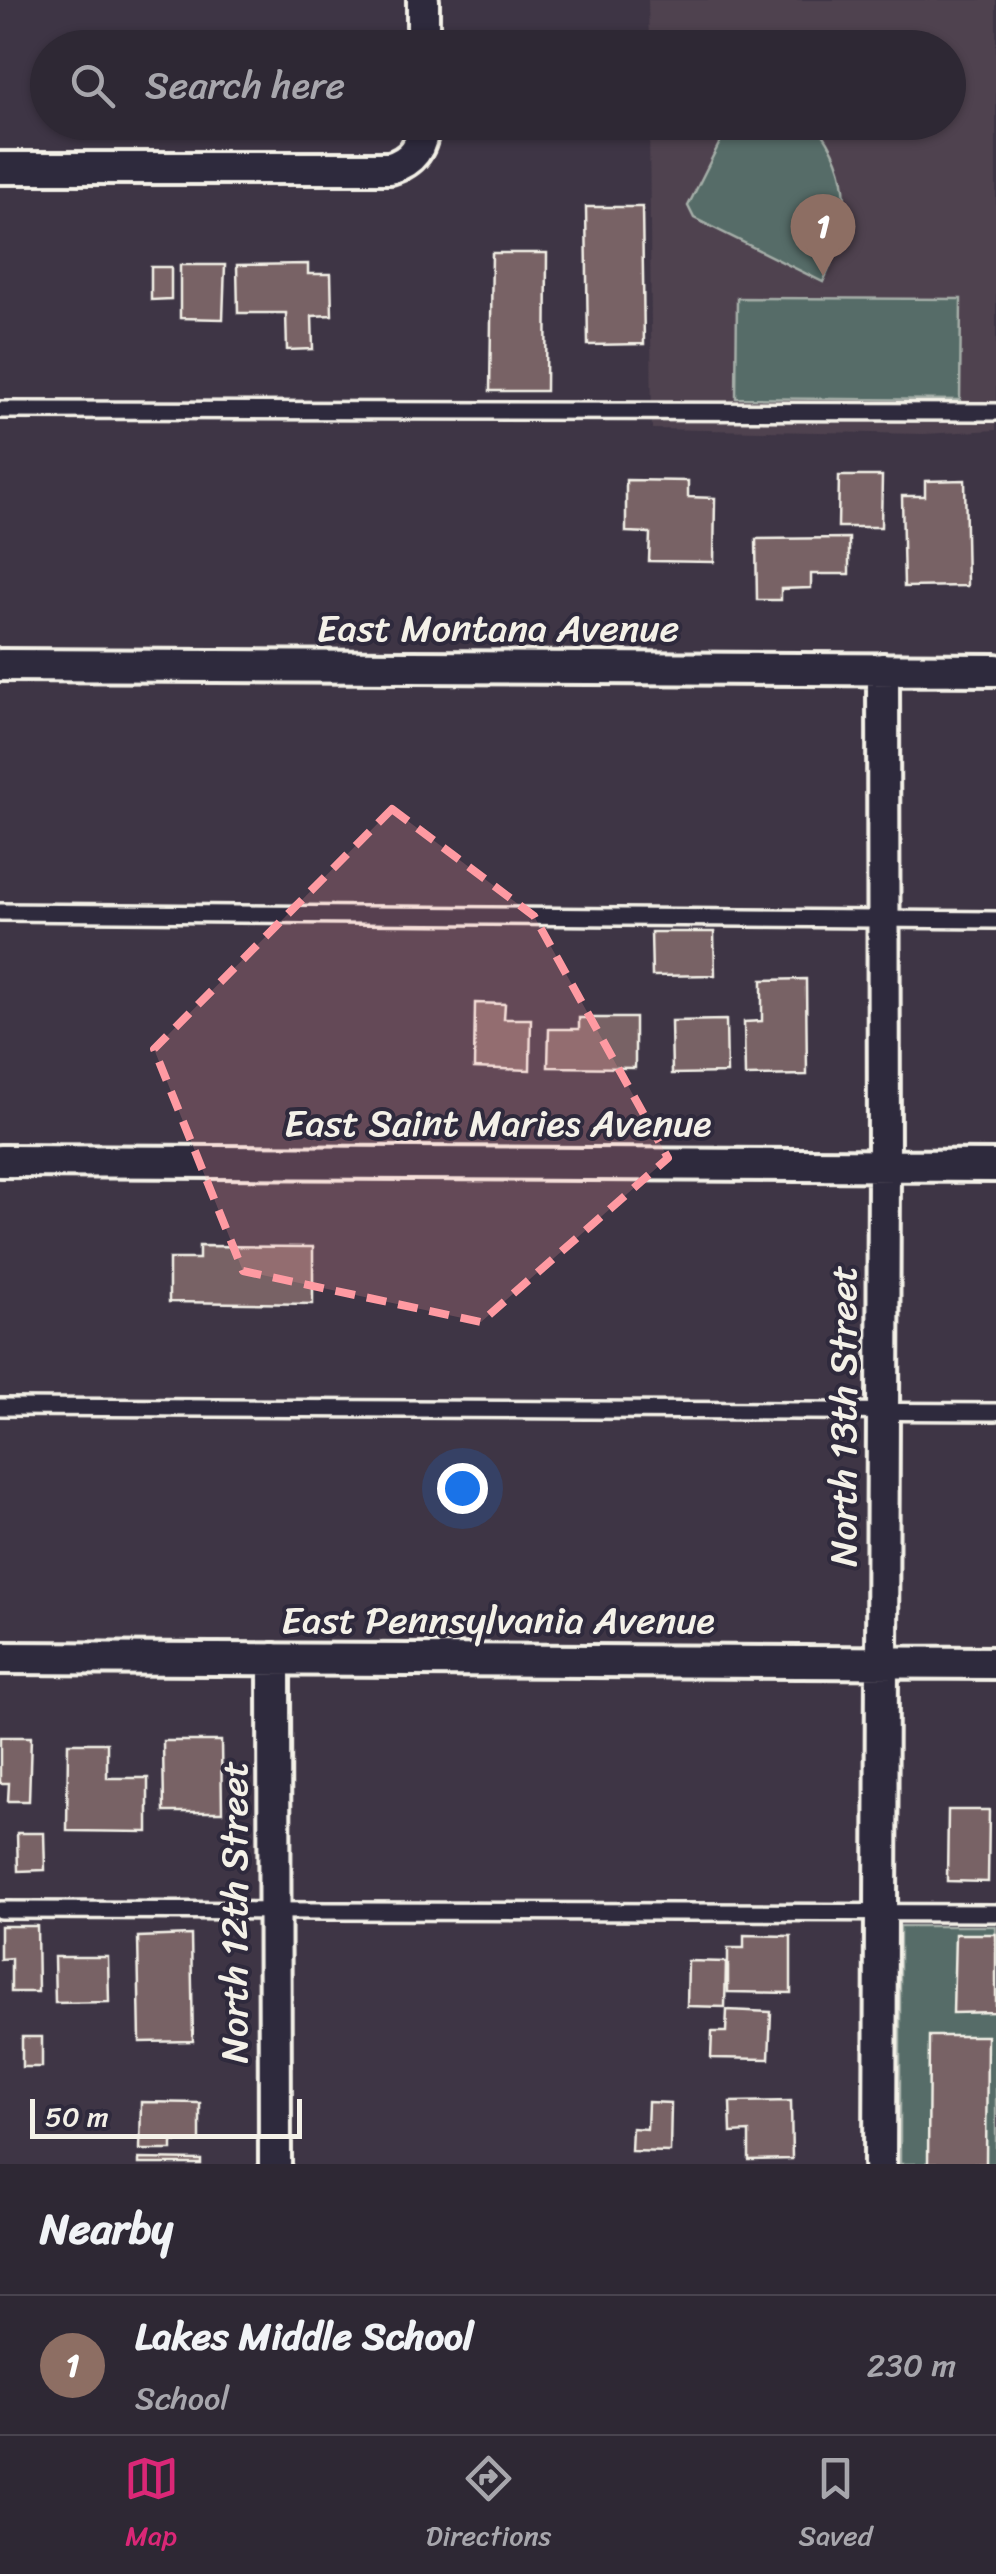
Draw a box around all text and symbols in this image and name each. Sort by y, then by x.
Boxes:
search box [30,30,966,140]
text: Search here [145,52,345,119]
icon: search [65,58,120,113]
pin: 1 [790,194,856,276]
street label: East Montana Avenue [317,595,679,662]
street label: East Saint Maries Avenue [284,1090,712,1157]
street label: North 13th Street [810,1265,877,1567]
your location [437,1463,488,1514]
street label: East Pennsylvania Avenue [281,1587,715,1654]
street label: North 12th Street [201,1761,268,2063]
text: 50 m [45,2092,109,2141]
scale bar [30,2094,302,2138]
text: Nearby [40,2192,173,2266]
text: Lakes Middle School [135,2303,474,2370]
text: 1 [66,2337,79,2394]
text: 230 m [867,2337,956,2394]
text: School [135,2370,229,2427]
tab: Map [124,2451,179,2560]
tab: Directions [426,2451,551,2560]
tab: Saved [799,2451,872,2560]

